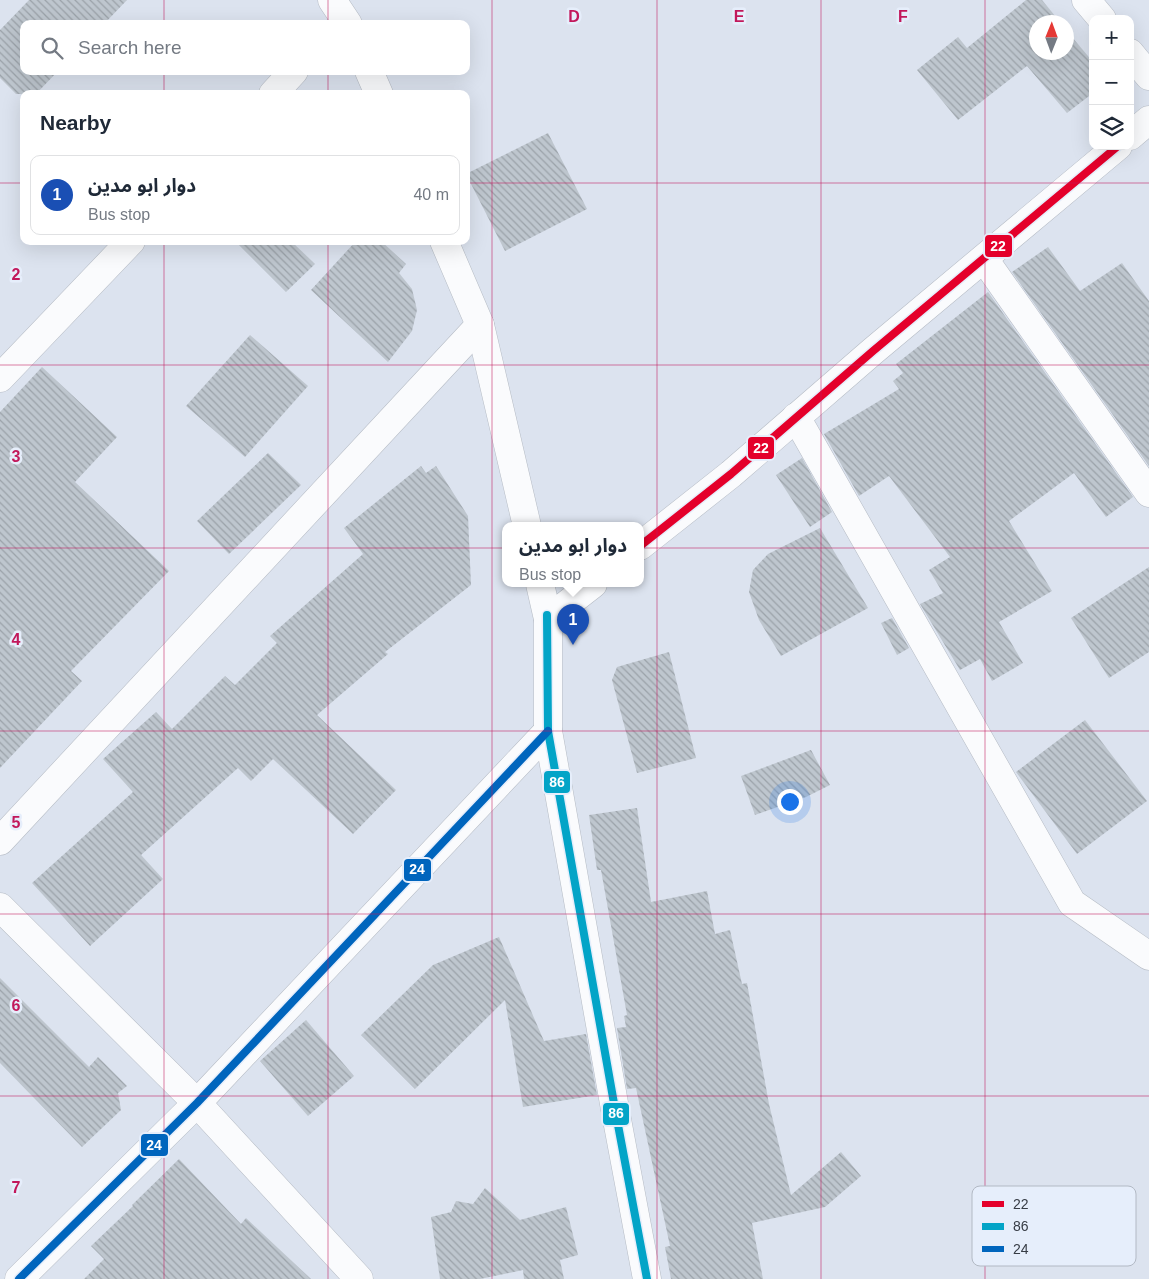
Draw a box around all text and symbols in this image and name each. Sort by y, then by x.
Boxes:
text: D [568,8,580,25]
text: E [734,8,745,25]
text: F [898,8,908,25]
north arrow [1029,15,1074,60]
map controls [1089,15,1134,150]
button: + [1089,15,1134,60]
search box [20,20,470,75]
icon: search [38,34,66,62]
text: Search here [78,37,182,58]
button: − [1089,60,1134,105]
button: layers [1089,105,1134,150]
text: Nearby [40,111,111,134]
text: دوار ابو مدين [88,175,196,196]
text: 1 [53,186,61,203]
text: 40 m [413,186,449,203]
text: Bus stop [88,206,150,223]
line badge: 22 [984,234,1013,258]
text: 22 [990,238,1006,254]
text: 2 [12,266,21,283]
line badge: 22 [747,436,775,460]
text: 22 [753,440,769,456]
text: 3 [12,448,21,465]
popup [502,522,644,587]
text: دوار ابو مدين [519,535,627,556]
text: Bus stop [519,566,581,583]
pin: 1 [557,604,589,645]
text: 4 [12,631,21,648]
line badge: 86 [543,770,571,794]
text: 86 [549,774,565,790]
your location [777,789,803,815]
text: 5 [12,814,21,831]
line badge: 24 [403,858,432,882]
text: 24 [409,861,425,877]
text: 6 [12,997,21,1014]
line badge: 86 [602,1102,630,1126]
text: 86 [608,1105,624,1121]
line badge: 24 [140,1133,169,1157]
text: 24 [146,1137,162,1153]
text: 7 [12,1179,21,1196]
legend [972,1186,1136,1266]
text: 22 [1013,1196,1029,1212]
text: 86 [1013,1218,1029,1234]
text: 24 [1013,1241,1029,1257]

